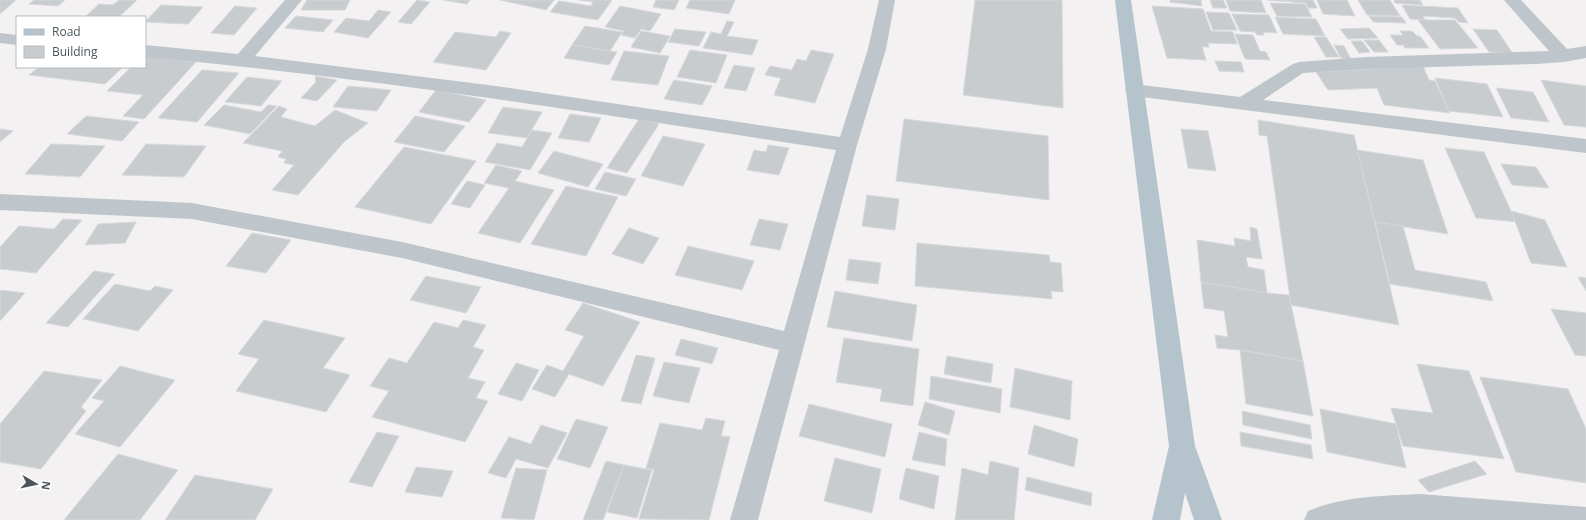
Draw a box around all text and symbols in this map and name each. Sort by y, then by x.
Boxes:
legend [16,16,146,68]
text: Road [52,23,81,40]
text: Building [52,43,98,60]
north arrow [16,464,56,504]
text: N [38,480,54,491]

